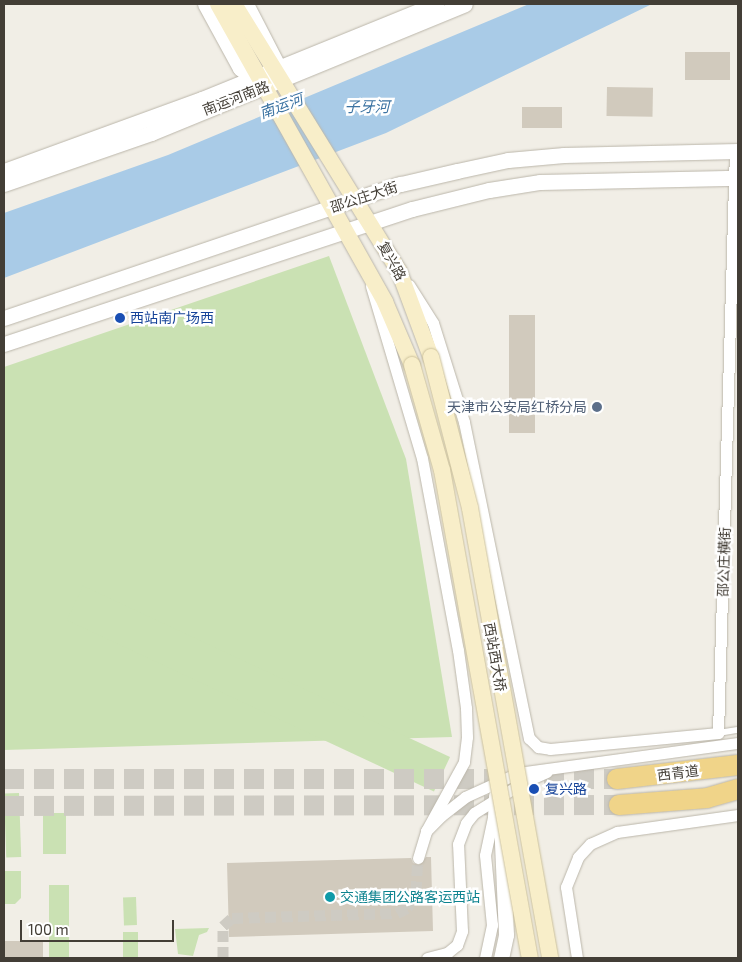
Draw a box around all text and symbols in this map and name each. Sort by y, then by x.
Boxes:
street label: 南运河南路 [200,78,272,118]
water label: 南运河 [257,90,305,122]
water label: 子牙河 [345,98,389,116]
street label: 邵公庄大街 [328,178,400,216]
street label: 复兴路 [374,239,410,283]
place label: 西站南广场西 [130,310,214,326]
marker: 西站南广场西 [114,312,126,324]
place label: 天津市公安局红桥分局 [447,399,587,415]
marker: 天津市公安局红桥分局 [591,401,603,413]
street label: 邵公庄横街 [714,527,734,597]
street label: 西站西大桥 [481,621,509,693]
street label: 西青道 [656,762,700,784]
place label: 复兴路 [545,781,587,797]
marker: 复兴路 [527,782,541,796]
place label: 交通集团公路客运西站 [340,889,480,905]
marker: 交通集团公路客运西站 [324,891,336,903]
scale bar [22,910,176,942]
text: 100 m [28,920,69,938]

